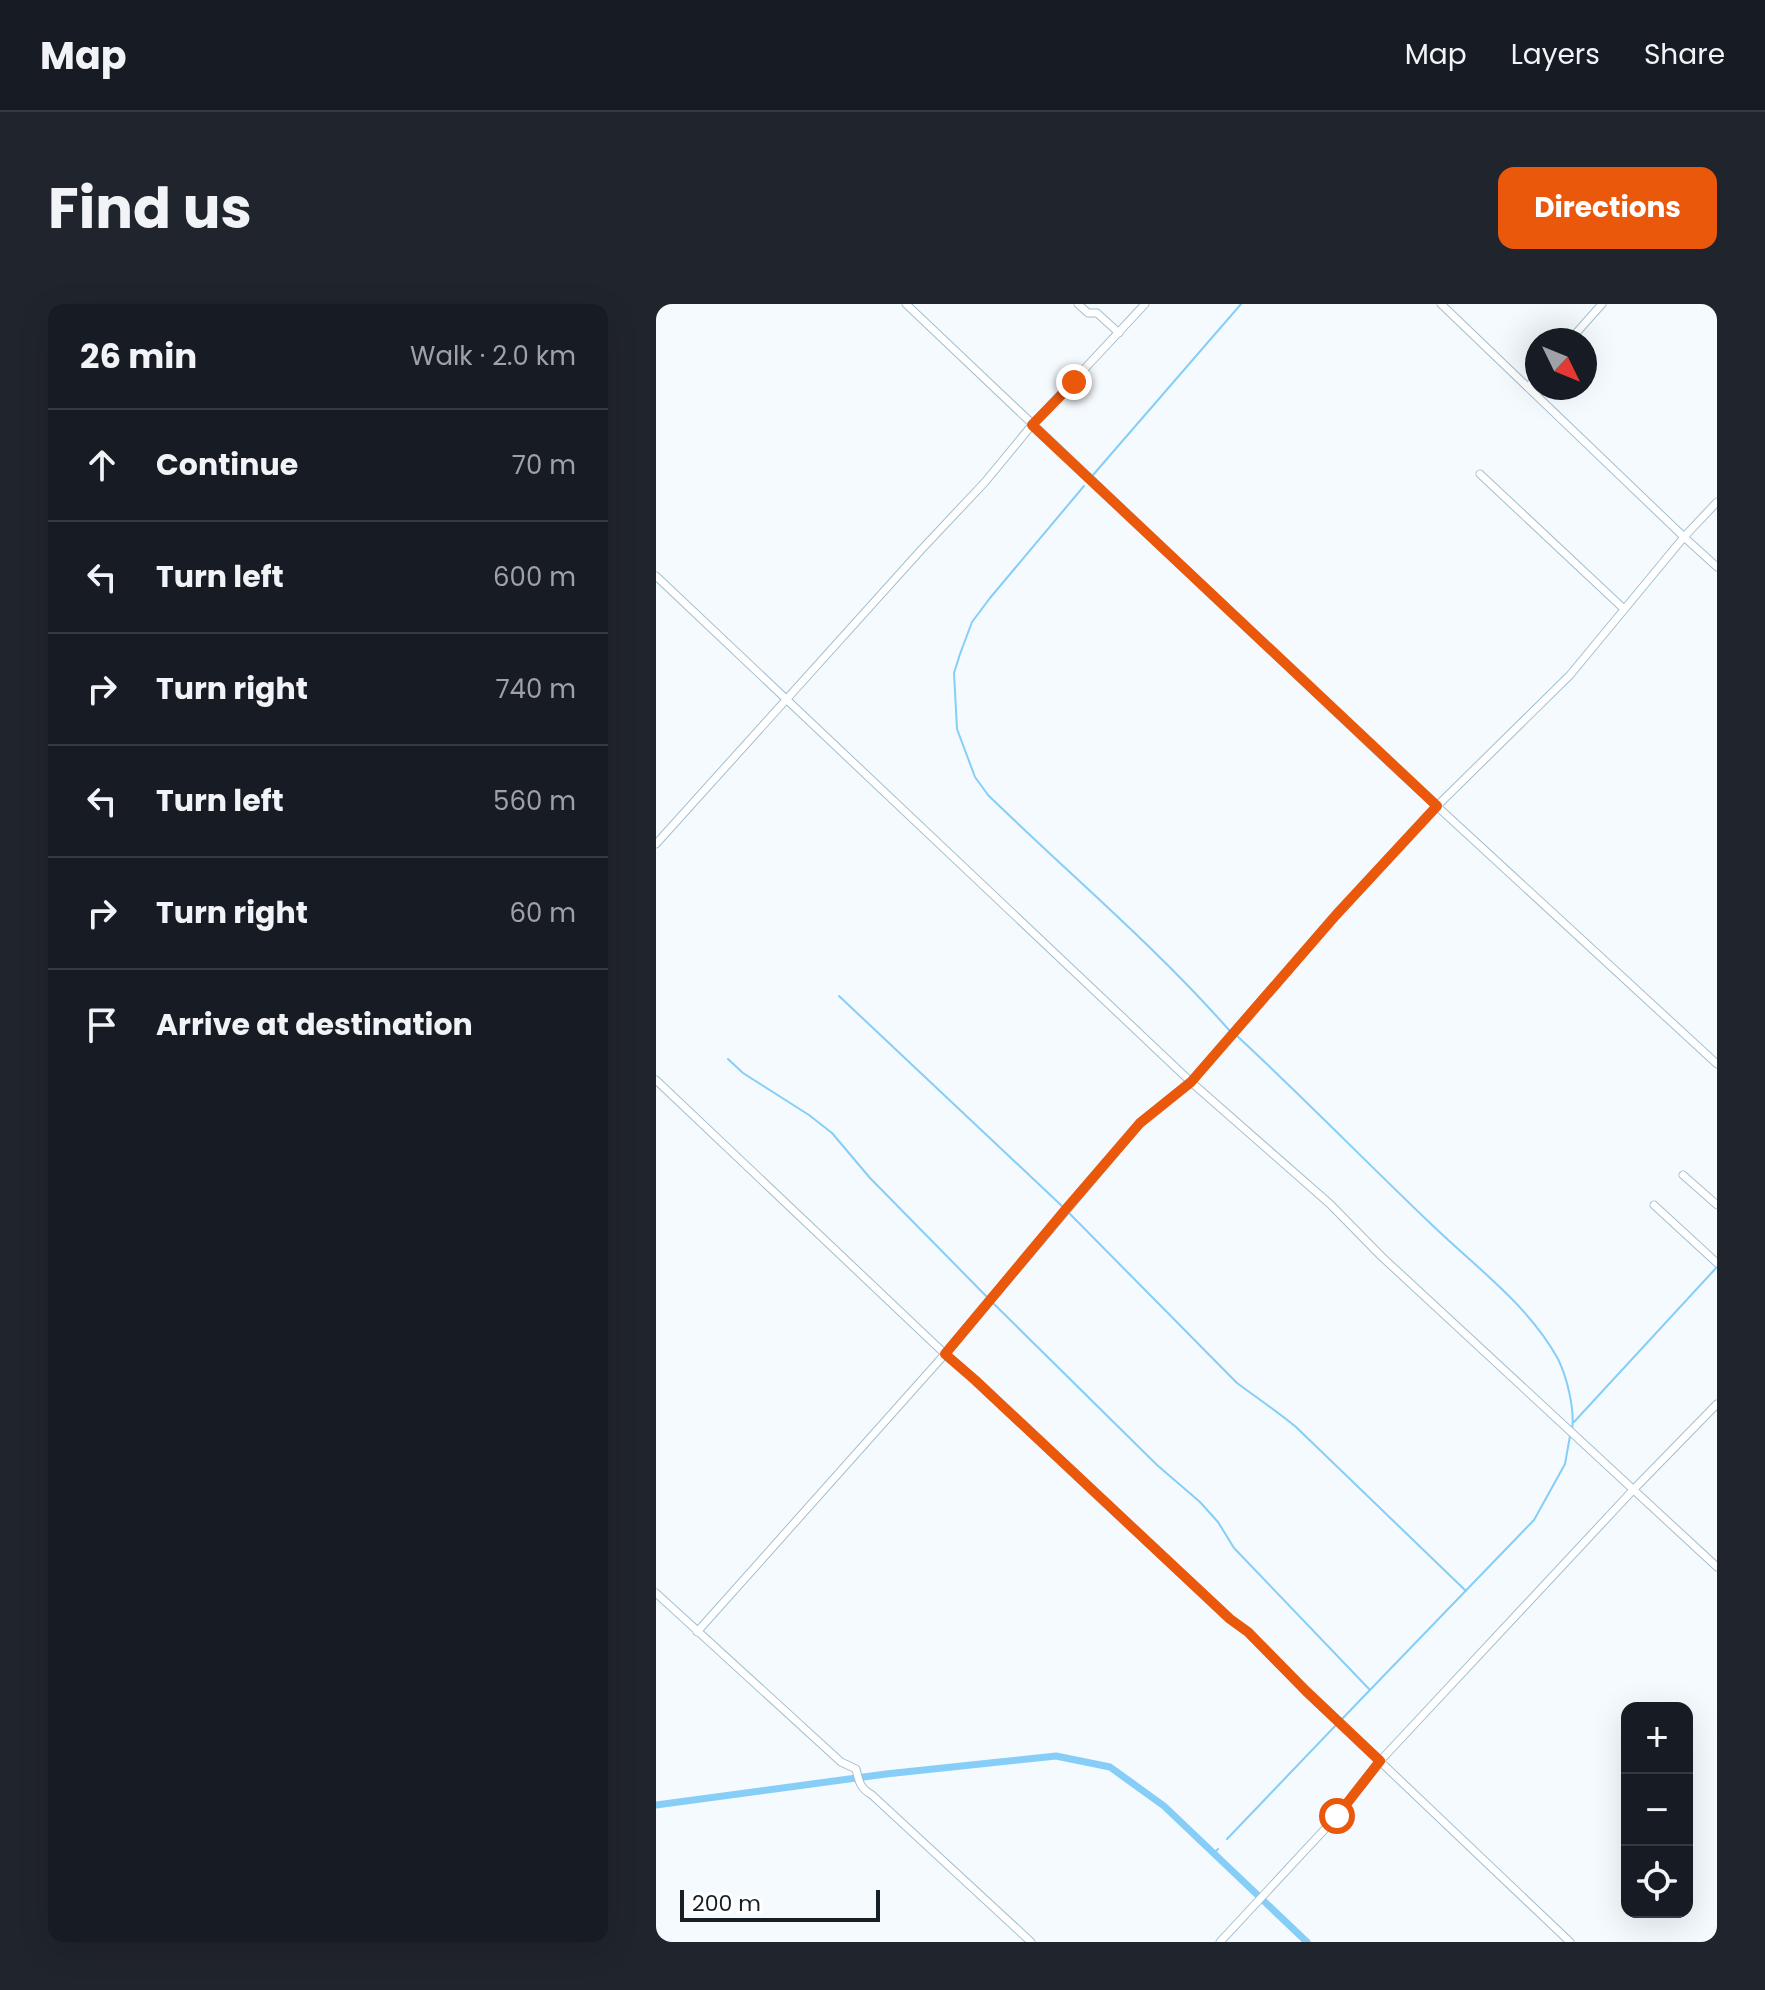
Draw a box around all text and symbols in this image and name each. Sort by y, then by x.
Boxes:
text: Map [40,29,127,82]
text: Map [1405,35,1467,74]
text: Layers [1511,35,1600,74]
text: Share [1644,35,1725,74]
button: Directions [1498,167,1717,249]
text: Find us [48,169,252,248]
north arrow [1525,328,1597,400]
text: 26 min [80,332,197,380]
text: Walk · 2.0 km [410,338,576,374]
route end [1056,364,1092,400]
icon: ahead [80,443,124,487]
text: Continue [156,443,298,486]
text: 70 m [512,447,576,483]
icon: left [80,555,124,599]
text: Turn left [156,555,284,598]
text: 600 m [493,559,576,595]
icon: right [80,667,124,711]
text: Turn right [156,667,308,710]
text: 740 m [495,671,576,707]
icon: left [80,779,124,823]
text: Turn left [156,779,284,822]
text: 560 m [493,783,576,819]
icon: right [80,891,124,935]
text: Turn right [156,891,308,934]
text: 60 m [509,895,576,931]
icon: arrive [80,1003,124,1047]
text: Arrive at destination [156,1003,473,1046]
map controls [1621,1702,1693,1918]
button: + [1621,1702,1693,1774]
button: − [1621,1774,1693,1846]
route start [1319,1798,1355,1834]
button: locate [1621,1846,1693,1918]
scale bar [680,1886,880,1922]
text: 200 m [692,1888,761,1919]

